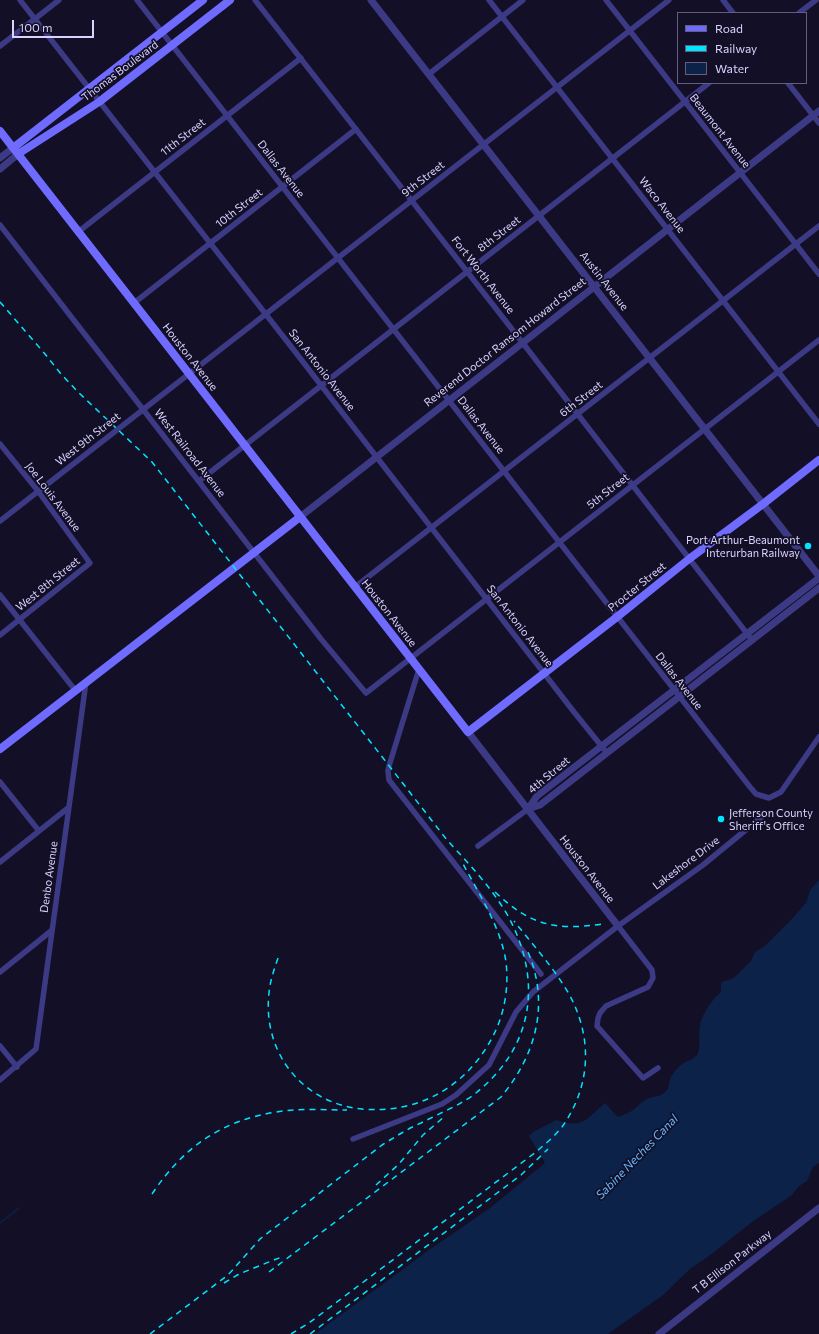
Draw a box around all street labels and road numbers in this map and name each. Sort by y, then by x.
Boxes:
street label: Thomas Boulevard [79,38,161,104]
street label: Beaumont Avenue [687,91,753,171]
street label: 11th Street [158,115,208,159]
street label: Dallas Avenue [255,138,307,200]
street label: 9th Street [399,158,447,200]
street label: Waco Avenue [636,174,688,236]
street label: 10th Street [213,186,265,230]
street label: 8th Street [475,213,523,255]
street label: Fort Worth Avenue [449,234,517,316]
street label: Austin Avenue [577,249,631,313]
street label: Reverend Doctor Ransom Howard Street [421,275,589,409]
street label: Houston Avenue [160,321,220,393]
street label: San Antonio Avenue [286,327,358,413]
street label: 6th Street [557,378,605,420]
street label: Dallas Avenue [455,394,507,456]
street label: West Railroad Avenue [151,406,229,500]
street label: West 9th Street [53,410,123,468]
street label: Joe Louis Avenue [23,460,83,534]
street label: 5th Street [584,470,632,512]
street label: West 8th Street [13,554,83,614]
street label: Procter Street [605,560,669,614]
street label: Houston Avenue [359,577,419,649]
street label: San Antonio Avenue [484,583,556,669]
street label: Dallas Avenue [653,650,705,712]
street label: 4th Street [525,754,573,796]
street label: Houston Avenue [557,833,617,905]
street label: Lakeshore Drive [650,834,722,892]
street label: Denbo Avenue [37,840,61,914]
street label: T B Ellison Parkway [690,1227,774,1297]

